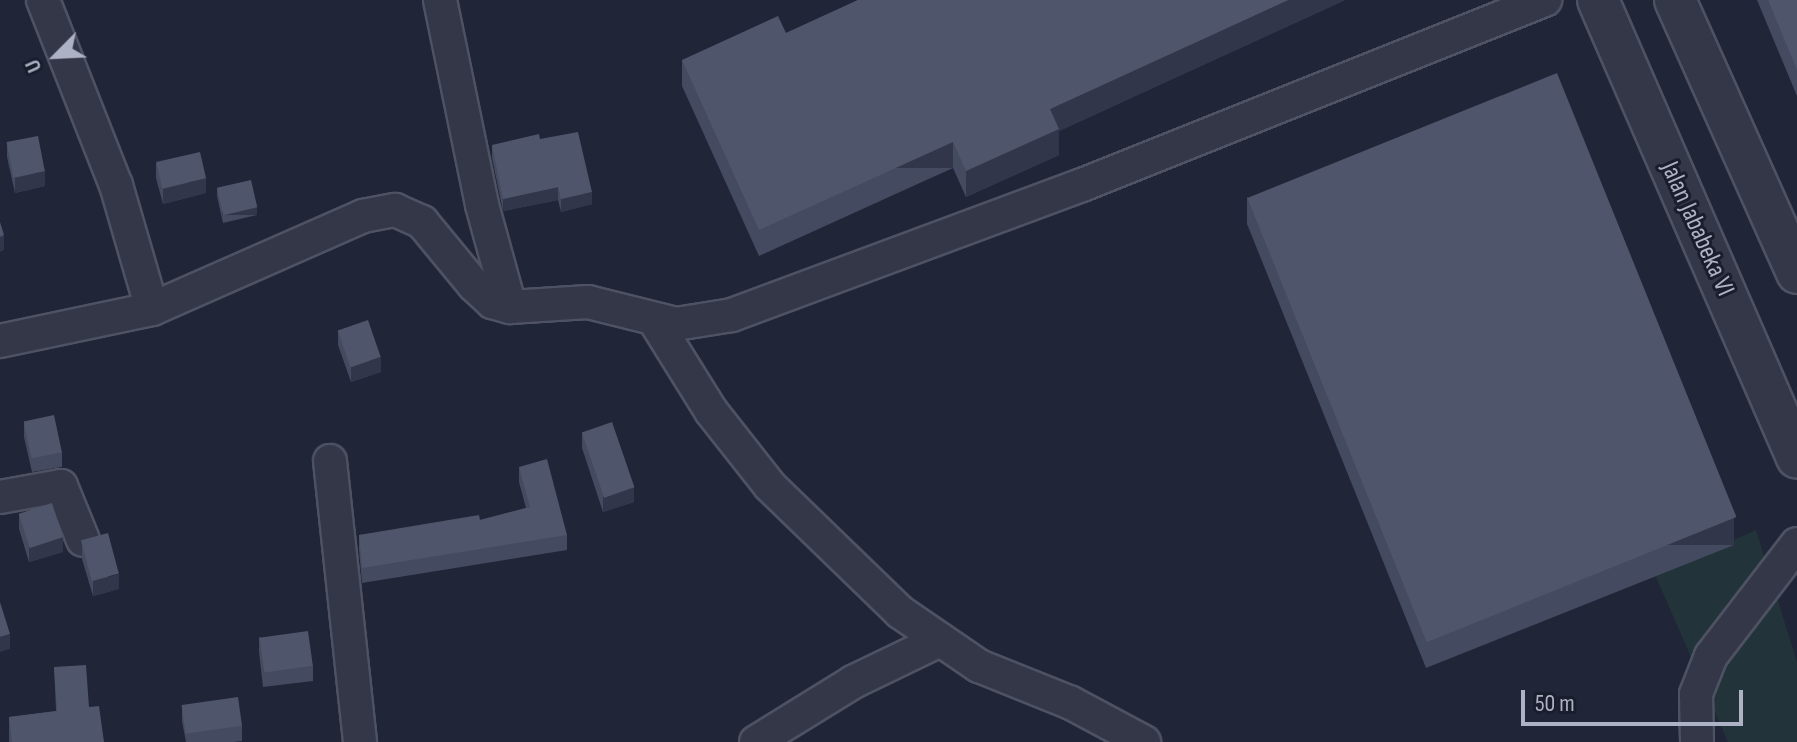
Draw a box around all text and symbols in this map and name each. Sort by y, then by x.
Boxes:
north arrow [16,16,96,96]
text: U [19,55,48,77]
street label: Jalan Jababeka VI [1653,157,1741,301]
scale bar [1525,674,1747,724]
text: 50 m [1535,689,1575,718]

